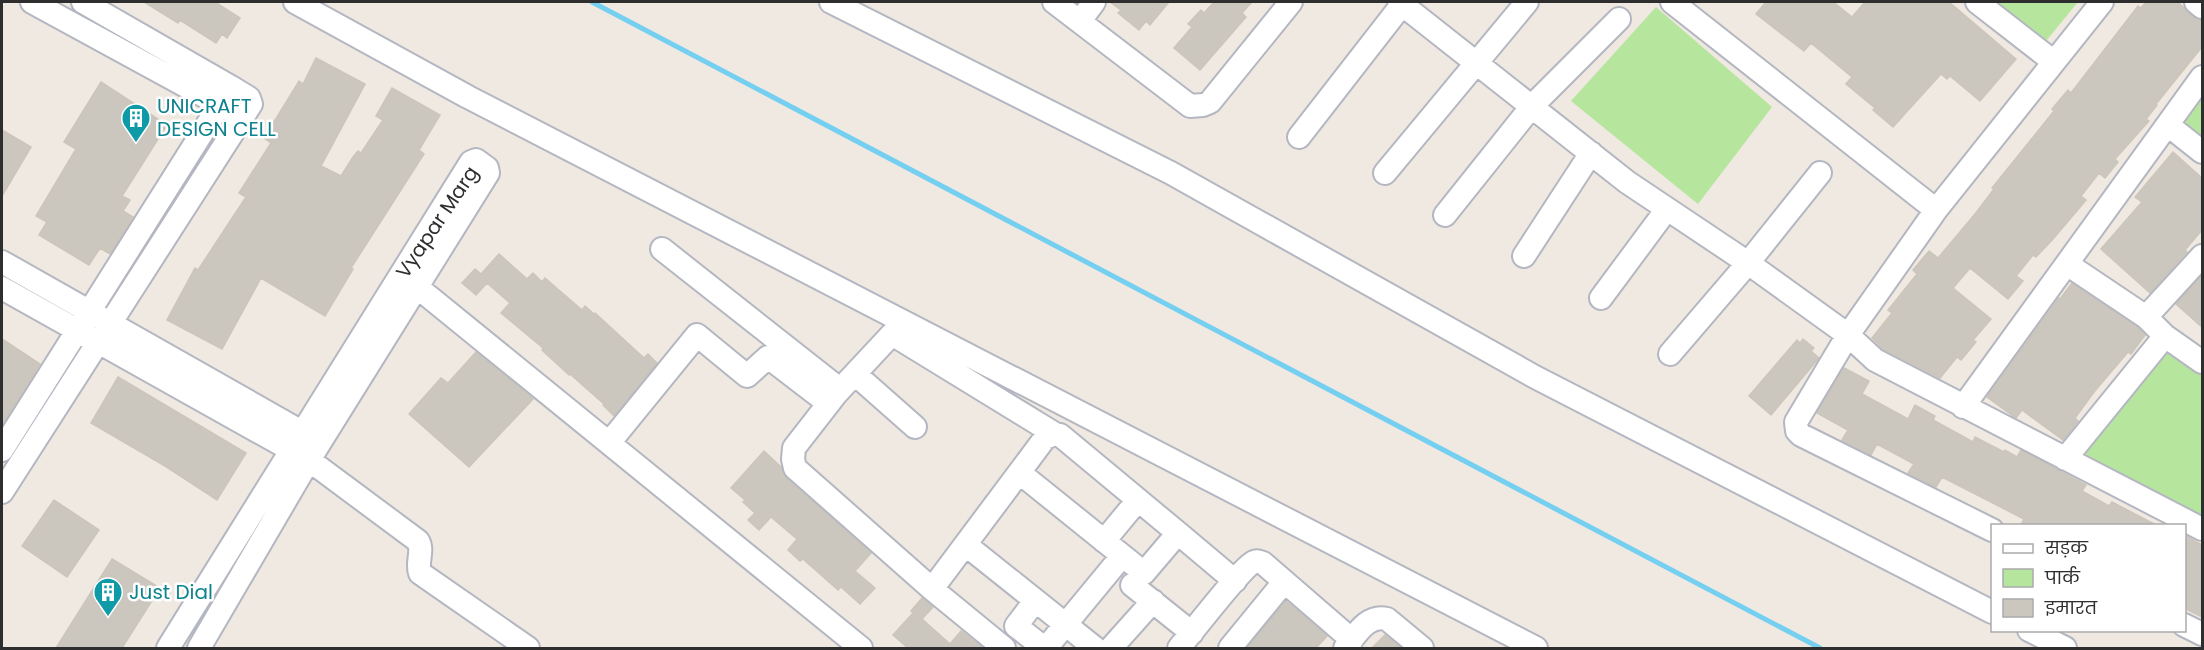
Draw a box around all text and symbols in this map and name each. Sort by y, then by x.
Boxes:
place label: UNICRAFT DESIGN CELL [157,92,276,143]
building icon: UNICRAFT DESIGN CELL [120,102,152,144]
street label: Vyapar Marg [389,160,485,284]
legend [1991,524,2186,632]
text: सड़क [2044,535,2089,560]
text: पार्क [2044,565,2081,590]
building icon: Just Dial [92,576,124,618]
place label: Just Dial [129,578,213,606]
text: इमारत [2044,595,2098,620]

